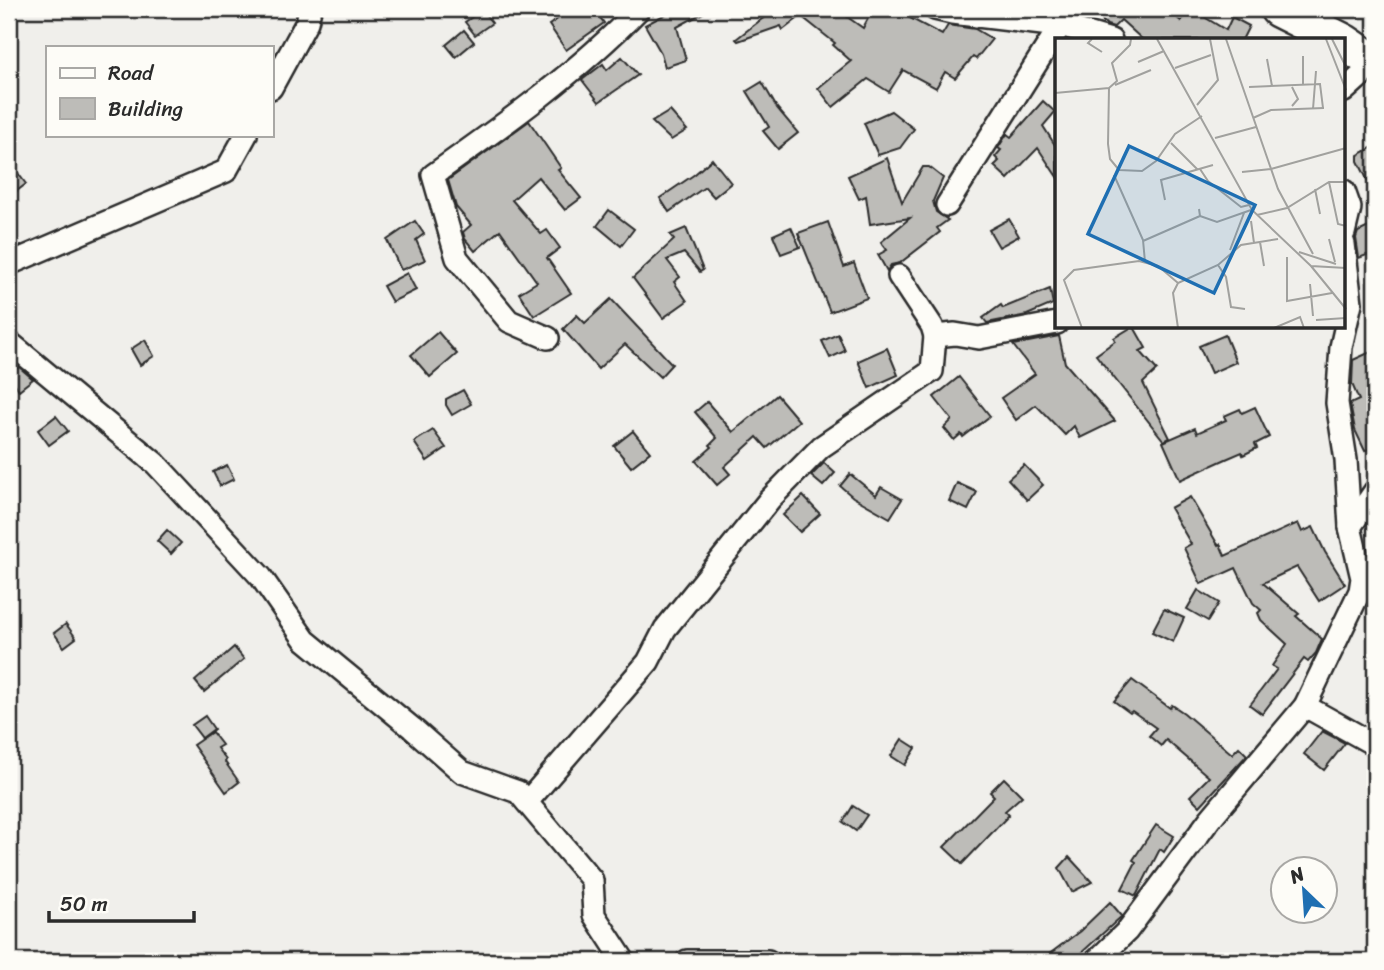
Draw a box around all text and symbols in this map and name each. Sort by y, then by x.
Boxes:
inset map [1055,38,1346,329]
legend [46,46,273,136]
text: Road [108,54,155,92]
text: Building [108,90,184,128]
north arrow [1268,855,1338,925]
text: N [1283,857,1311,893]
scale bar [49,879,194,923]
text: 50 m [60,885,108,923]

